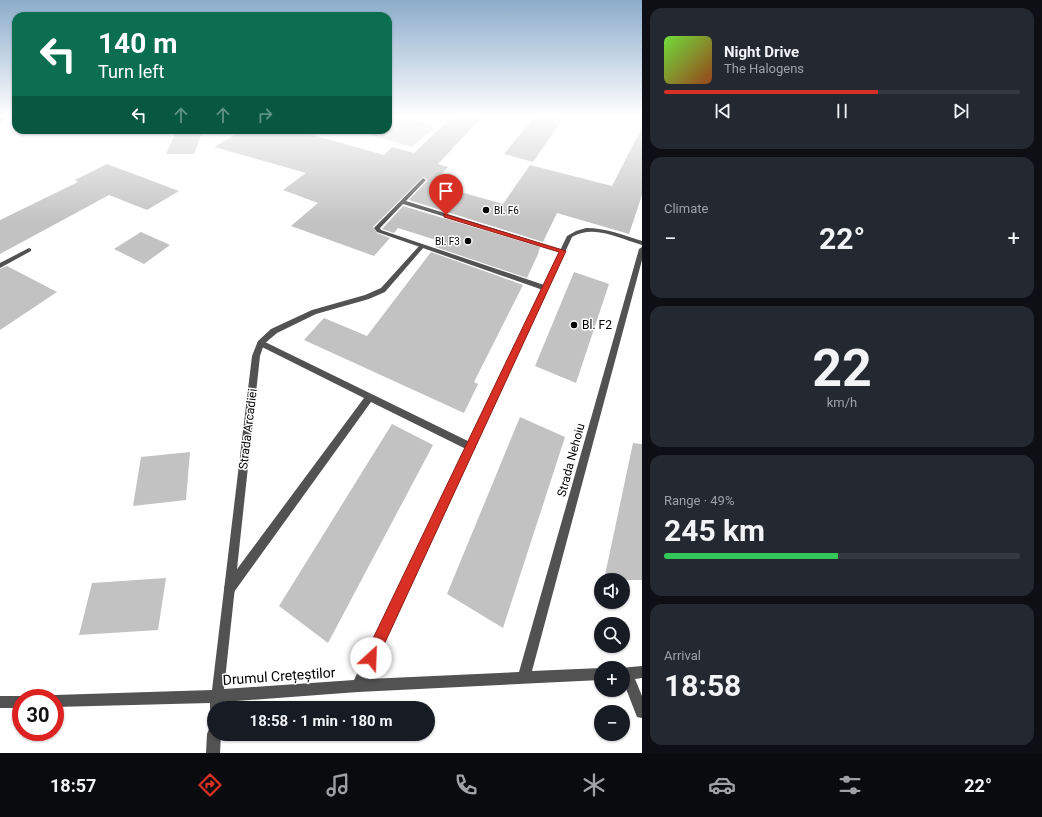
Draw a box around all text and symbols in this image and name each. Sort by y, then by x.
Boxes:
text: 140 m [98,27,177,60]
icon: left [32,28,84,80]
text: Night Drive [724,43,799,61]
text: Turn left [98,61,164,82]
text: The Halogens [724,61,804,76]
icon: previous [712,100,734,122]
icon: pause [831,100,853,122]
icon: next [950,100,972,122]
icon: left [128,104,150,126]
icon: ahead [170,104,192,126]
icon: ahead [212,104,234,126]
icon: right [254,104,276,126]
pin [429,174,463,215]
icon: arrive [435,180,457,202]
text: Climate [664,201,708,216]
marker: Bl. F6 [481,205,491,215]
place label: Bl. F6 [494,205,519,216]
text: 22° [819,221,865,256]
text: − [664,226,677,251]
text: + [1008,226,1020,251]
place label: Bl. F3 [435,236,460,247]
marker: Bl. F3 [463,236,473,246]
place label: Bl. F2 [582,318,612,332]
marker: Bl. F2 [569,320,579,330]
text: 22 [812,338,872,399]
street label: Strada Arcadiei [236,388,260,470]
text: km/h [827,395,857,410]
street label: Strada Nehoiu [554,422,588,498]
text: Range · 49% [664,493,734,508]
text: 245 km [664,513,765,548]
map controls [594,573,630,741]
button: sound [594,573,630,609]
button: search [594,617,630,653]
position arrow [350,637,392,679]
text: Arrival [664,648,701,663]
button: + [594,661,630,697]
street label: Drumul Crețeștilor [222,664,336,689]
text: 18:58 [664,668,741,703]
speed limit sign: 30 [12,689,64,741]
button: − [594,705,630,741]
text: 18:58 · 1 min · 180 m [250,712,392,730]
icon: directions [196,771,224,799]
icon: music [324,771,352,799]
icon: phone [452,771,480,799]
icon: climate [580,771,608,799]
icon: car [708,771,736,799]
icon: filters [836,771,864,799]
text: 18:57 [50,775,96,796]
text: 22° [964,775,992,796]

